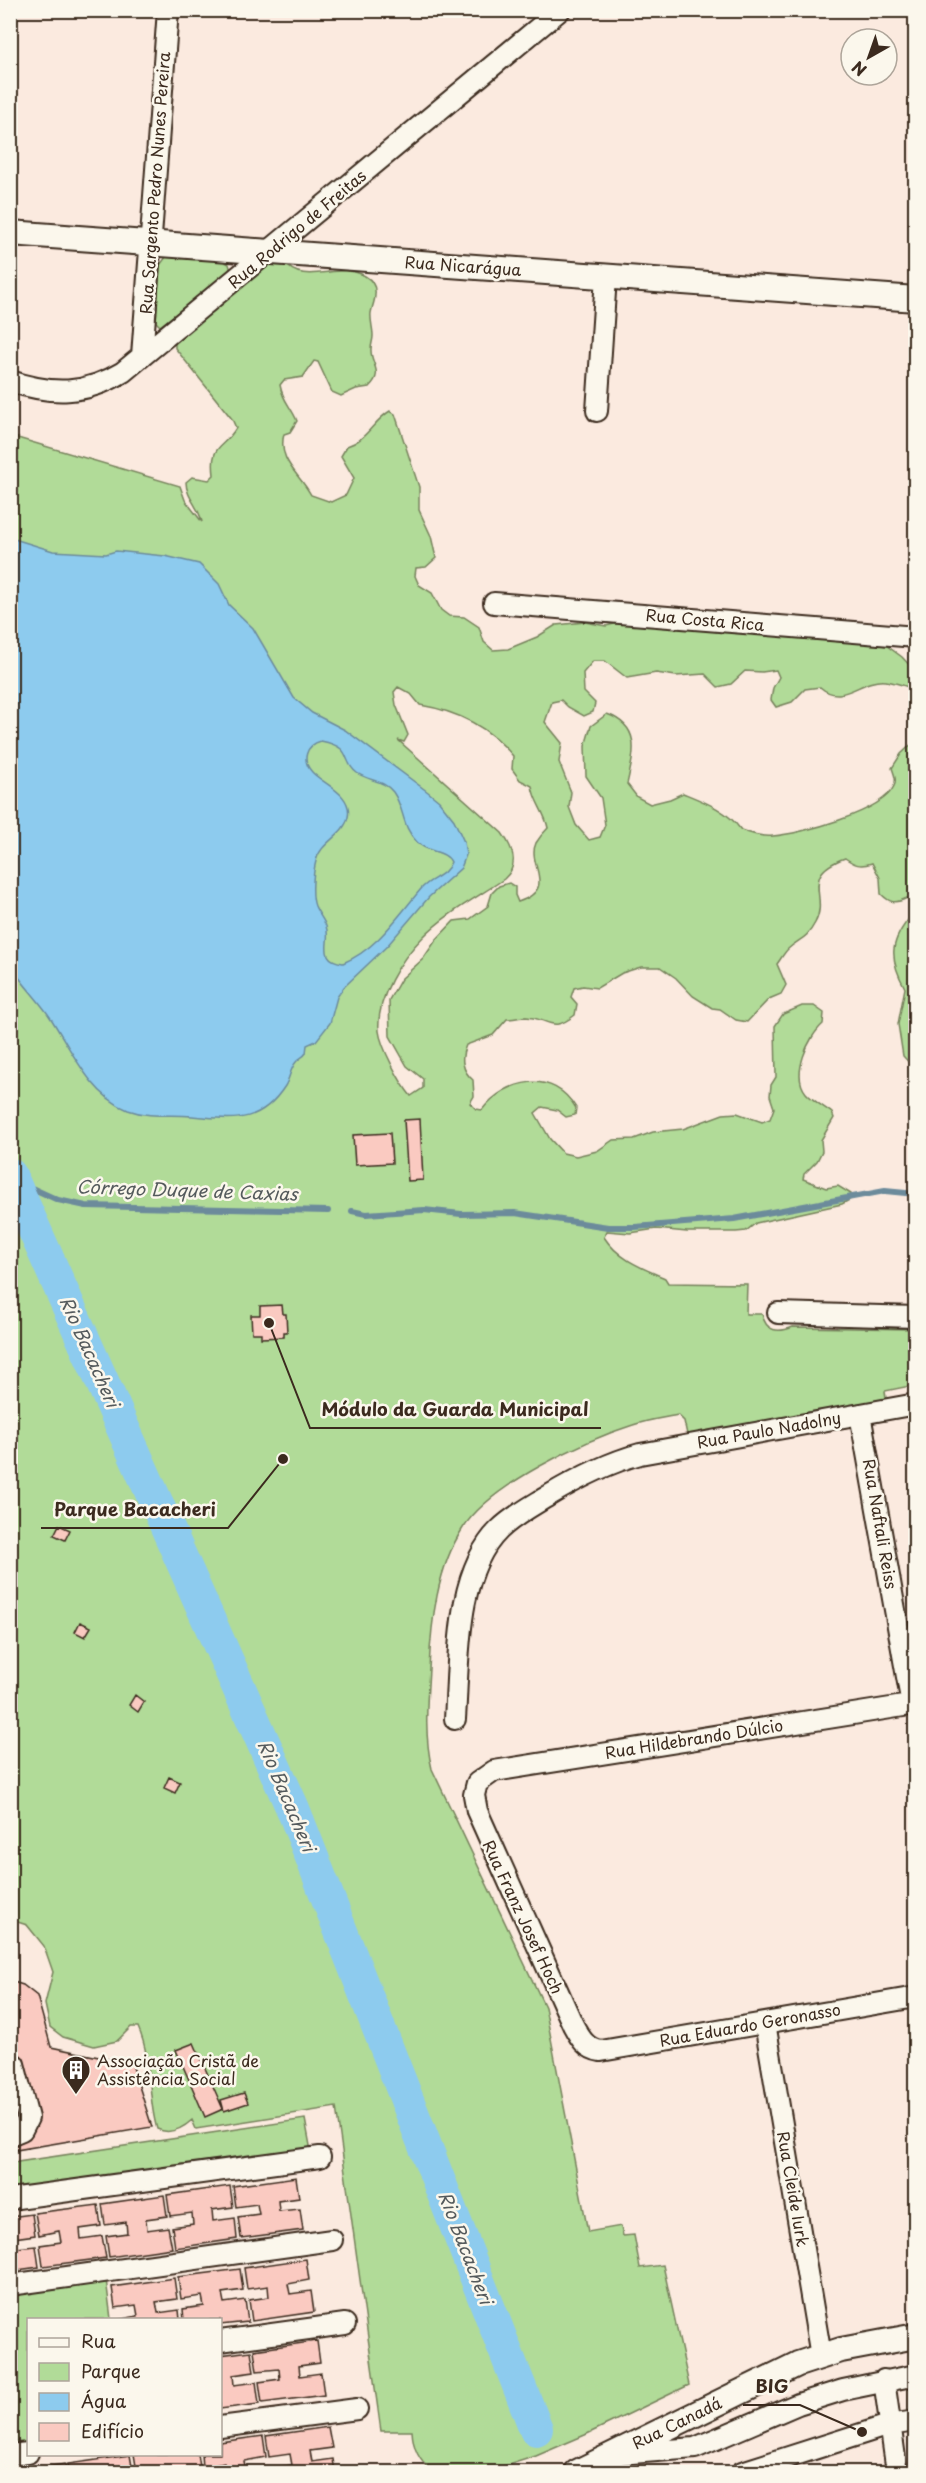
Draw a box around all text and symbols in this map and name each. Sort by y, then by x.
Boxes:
north arrow [839,27,899,87]
street label: Rua Sargento Pedro Nunes Pereira [133,51,175,315]
text: N [846,56,871,83]
street label: Rua Rodrigo de Freitas [222,163,371,293]
street label: Rua Nicarágua [404,249,522,281]
street label: Rua Costa Rica [645,602,765,636]
water label: Córrego Duque de Caxias [76,1172,300,1207]
water label: Rio Bacacheri [54,1292,128,1414]
callout: Módulo da Guarda Municipal [310,1392,601,1428]
text: Módulo da Guarda Municipal [322,1395,588,1422]
street label: Rua Paulo Nadolny [695,1405,843,1453]
street label: Rua Naftali Reiss [858,1457,904,1591]
callout: Parque Bacacheri [41,1492,228,1528]
text: Parque Bacacheri [54,1495,216,1522]
street label: Rua Hildebrando Dúlcio [603,1712,785,1764]
water label: Rio Bacacheri [252,1735,324,1858]
street label: Rua Franz Josef Hoch [478,1836,570,1998]
street label: Rua Eduardo Geronasso [657,1996,842,2052]
place label: Associação Cristã de Assistência Social [97,2048,259,2090]
building icon: Associação Cristã de Assistência Social [60,2054,92,2096]
street label: Rua Cleide Iurk [772,2129,816,2249]
water label: Rio Bacacheri [433,2187,501,2311]
legend [27,2318,222,2456]
text: Rua [81,2327,116,2354]
text: Parque [81,2357,141,2384]
callout: BIG [743,2369,800,2405]
text: BIG [756,2372,789,2399]
text: Água [81,2387,127,2414]
street label: Rua Canadá [628,2390,725,2454]
text: Edifício [81,2417,144,2444]

